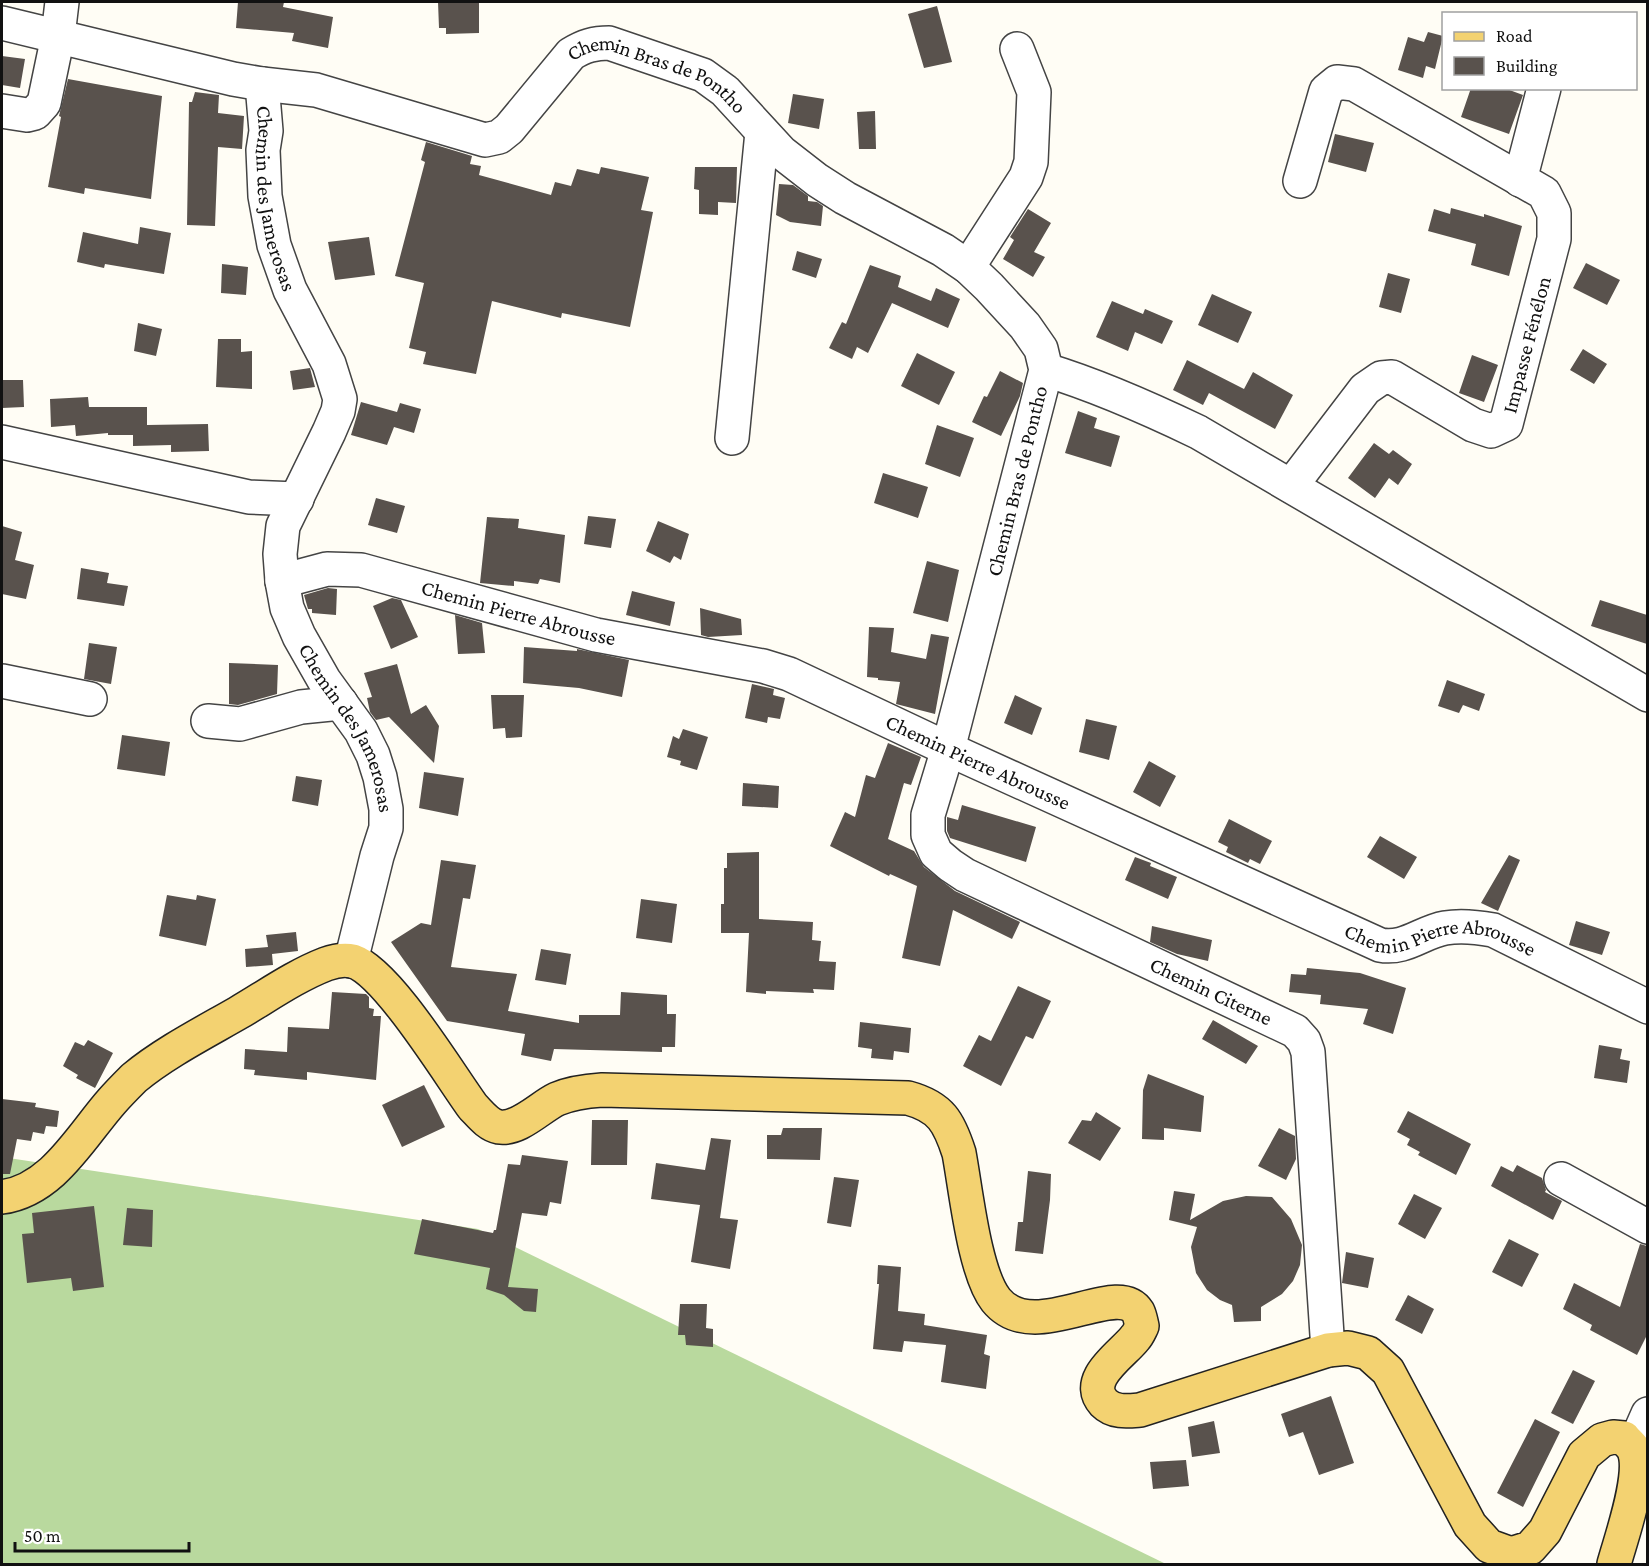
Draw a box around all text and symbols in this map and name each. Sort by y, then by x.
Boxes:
legend [1442,12,1637,90]
text: Road [1496,26,1533,46]
street label: Chemin Bras de Pontho [563,31,751,118]
text: Building [1496,56,1558,76]
street label: Chemin des Jamerosas [250,105,301,294]
street label: Impasse Fénélon [1497,274,1556,416]
street label: Chemin Bras de Pontho [982,383,1052,579]
street label: Chemin Pierre Abrousse [419,575,618,650]
street label: Chemin des Jamerosas [294,639,398,814]
street label: Chemin Pierre Abrousse [882,709,1074,815]
street label: Chemin Pierre Abrousse [1341,914,1540,961]
street label: Chemin Citerne [1146,952,1276,1030]
scale bar [15,1515,189,1553]
text: 50 m [24,1526,61,1546]

